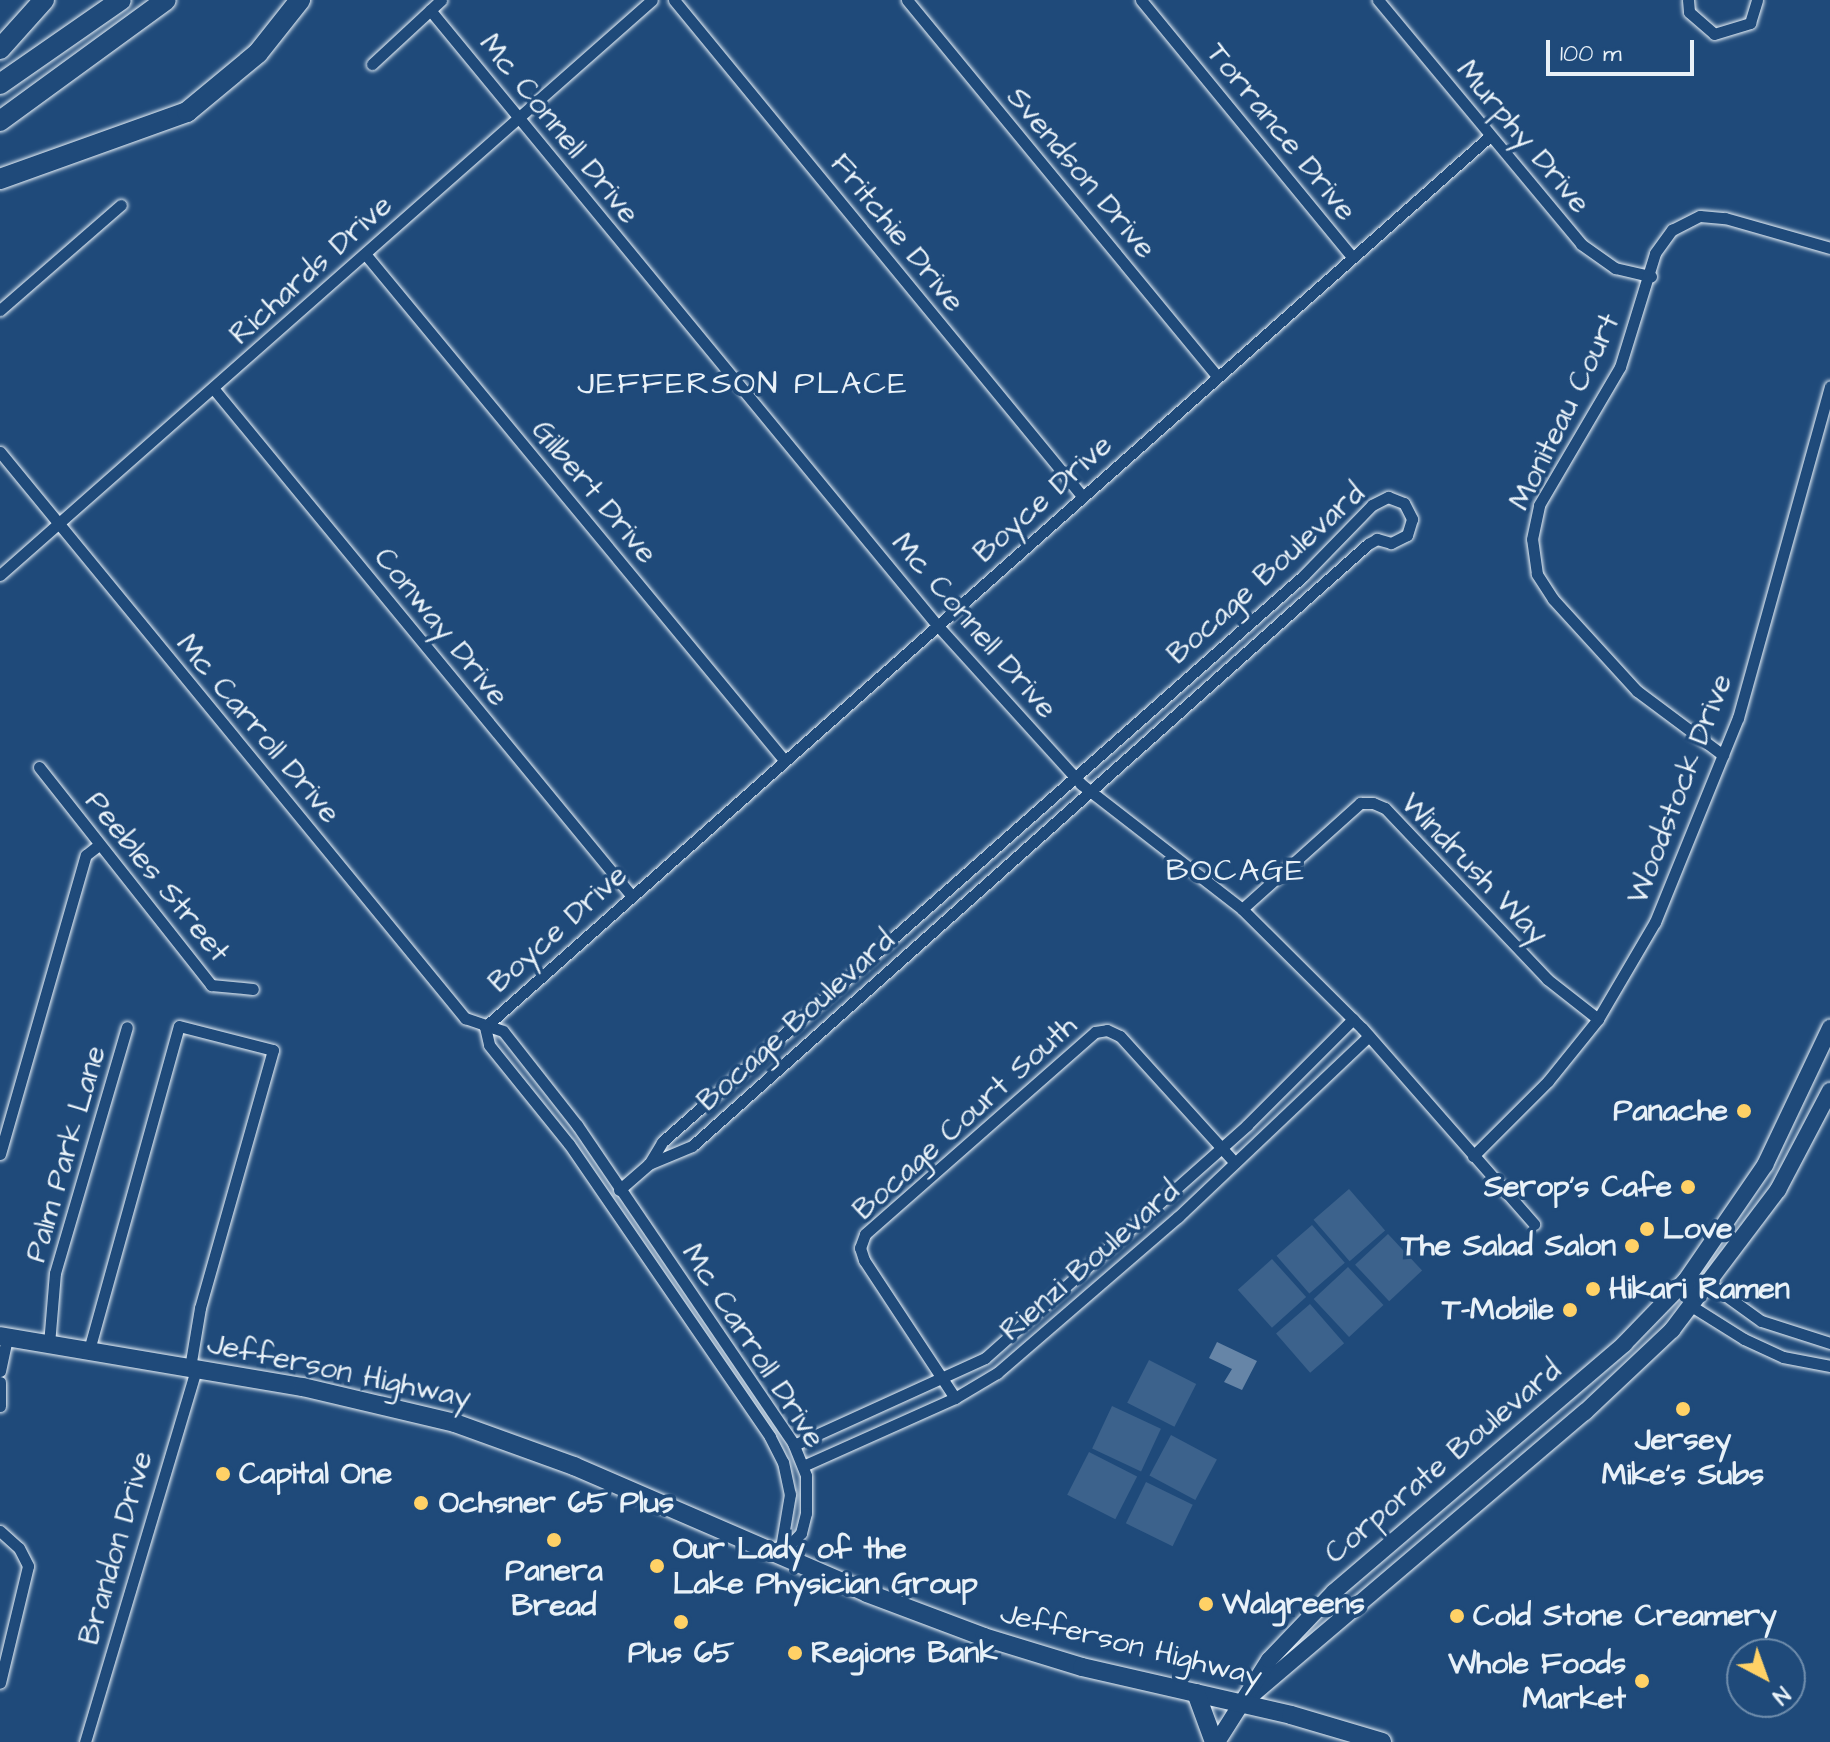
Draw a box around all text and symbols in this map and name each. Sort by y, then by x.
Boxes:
scale bar [1550,24,1698,74]
street label: Mc Connell Drive [471,27,647,231]
street label: Torrance Drive [1198,36,1364,228]
text: 100 m [1560,37,1622,71]
street label: Murphy Drive [1448,53,1598,221]
street label: Svendson Drive [999,80,1163,266]
street label: Fritchie Drive [822,147,972,319]
street label: Richards Drive [222,188,400,352]
street label: Moniteau Court [1502,308,1628,516]
district label: JEFFERSON PLACE [577,365,909,403]
street label: Gilbert Drive [524,413,664,571]
street label: Boyce Drive [966,427,1120,571]
street label: Bocage Boulevard [1160,476,1372,672]
street label: Mc Connell Drive [884,526,1064,726]
street label: Conway Drive [366,541,516,713]
street label: Mc Carroll Drive [168,627,348,831]
street label: Woodstock Drive [1620,669,1740,909]
street label: Peebles Street [77,784,237,970]
street label: Windrush Way [1393,786,1555,952]
district label: BOCAGE [1166,852,1306,890]
street label: Boyce Drive [481,857,635,1001]
street label: Bocage Boulevard [690,923,902,1119]
street label: Bocage Court South [846,1008,1084,1228]
street label: Palm Park Lane [18,1042,114,1266]
place label: Panache [1613,1093,1728,1129]
marker: Panache [1735,1102,1753,1120]
place label: Serop's Cafe [1484,1169,1672,1205]
street label: Rienzi Boulevard [993,1173,1187,1349]
marker: Serop's Cafe [1679,1178,1697,1196]
place label: Love [1663,1211,1732,1247]
marker: Love [1638,1220,1656,1238]
place label: The Salad Salon [1401,1228,1616,1264]
street label: Mc Carroll Drive [674,1237,832,1455]
marker: The Salad Salon [1623,1237,1641,1255]
place label: Hikari Ramen [1609,1271,1790,1307]
marker: Hikari Ramen [1584,1280,1602,1298]
place label: T-Mobile [1442,1292,1554,1328]
marker: T-Mobile [1561,1301,1579,1319]
street label: Jefferson Highway [204,1325,474,1417]
street label: Corporate Boulevard [1317,1353,1569,1571]
marker: Jersey Mike's Subs [1674,1400,1692,1418]
place label: Jersey Mike's Subs [1602,1422,1764,1492]
street label: Brandon Drive [71,1447,161,1649]
place label: Capital One [239,1456,392,1492]
marker: Capital One [214,1465,232,1483]
place label: Ochsner 65 Plus [439,1485,674,1521]
marker: Ochsner 65 Plus [410,1492,432,1514]
marker: Panera Bread [545,1531,563,1549]
place label: Our Lady of the Lake Physician Group [673,1531,978,1602]
place label: Panera Bread [505,1553,603,1624]
marker: Our Lady of the Lake Physician Group [648,1557,666,1575]
place label: Walgreens [1222,1586,1365,1622]
street label: Jefferson Highway [996,1595,1266,1695]
marker: Walgreens [1197,1595,1215,1613]
place label: Cold Stone Creamery [1473,1598,1777,1634]
marker: Cold Stone Creamery [1448,1607,1466,1625]
marker: Plus 65 [672,1613,690,1631]
place label: Plus 65 [628,1635,734,1671]
place label: Regions Bank [811,1635,998,1671]
north arrow [1726,1638,1806,1718]
marker: Regions Bank [786,1644,804,1662]
place label: Whole Foods Market [1448,1646,1626,1716]
marker: Whole Foods Market [1633,1672,1651,1690]
text: N [1765,1679,1796,1711]

